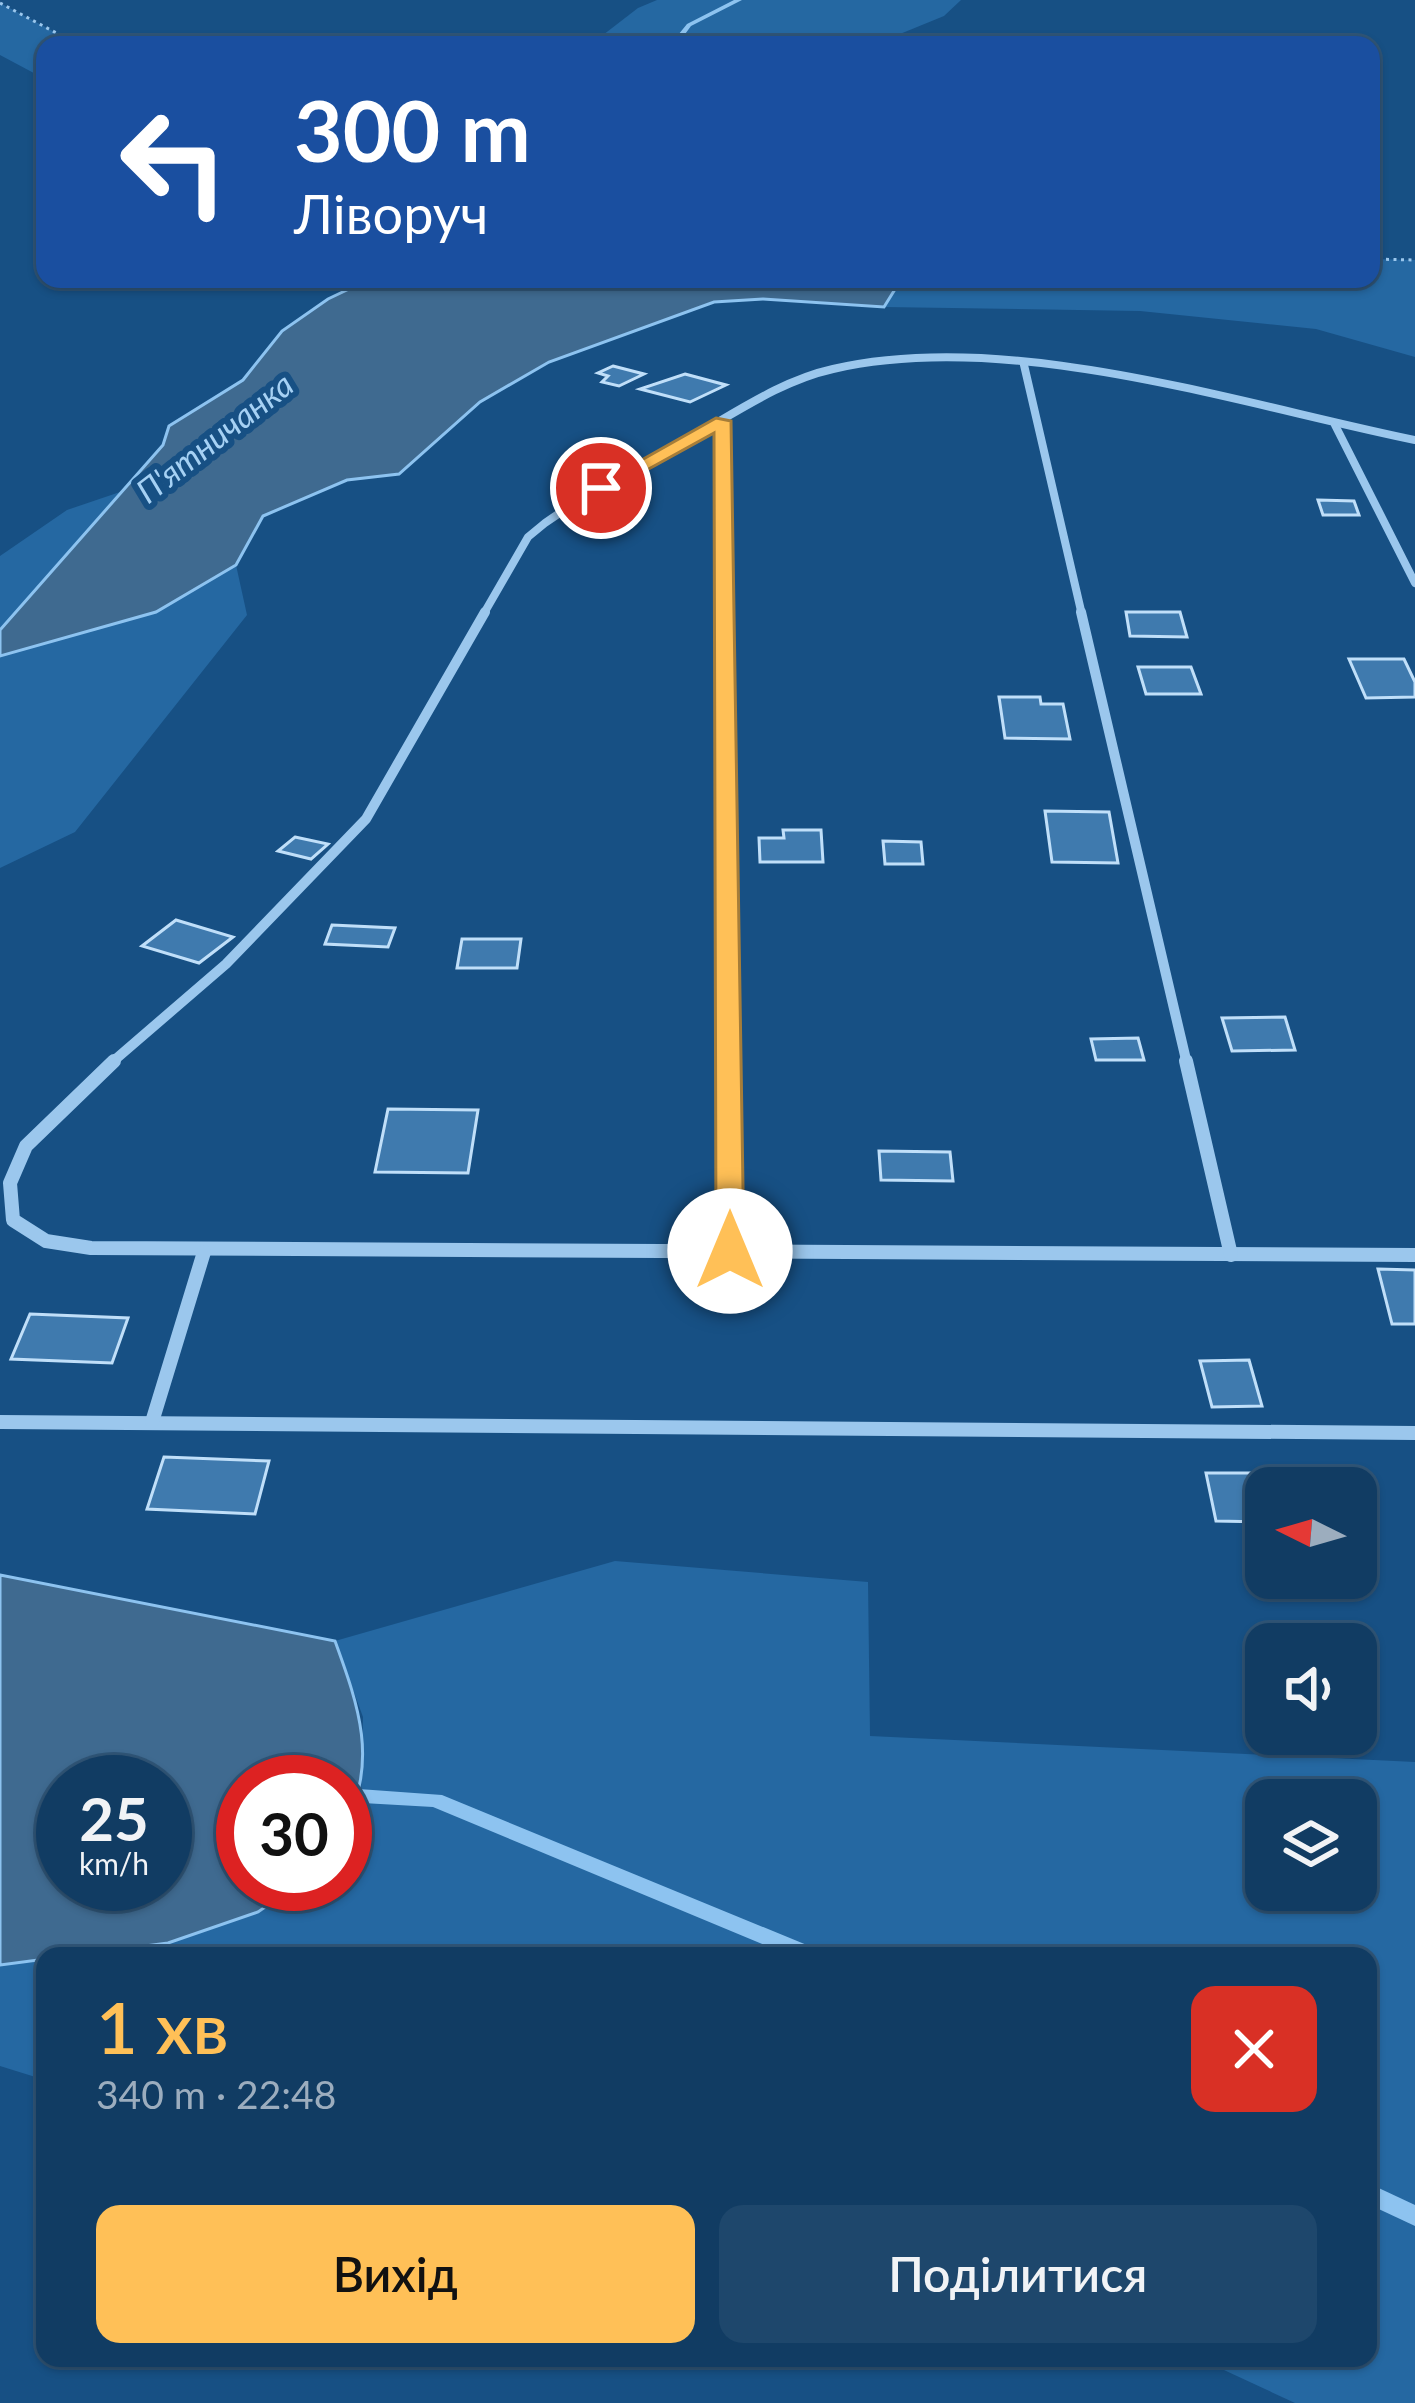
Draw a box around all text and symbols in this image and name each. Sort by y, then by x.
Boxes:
text: 300 m [294,79,531,180]
icon: left [96,84,252,240]
text: Ліворуч [294,181,488,246]
water label: П'ятничанка [128,363,300,511]
pin [550,437,652,539]
icon: arrive [568,455,634,521]
position arrow [667,1188,793,1314]
north arrow [1245,1467,1377,1599]
map controls [1245,1467,1377,1911]
button: sound [1245,1623,1377,1755]
speed limit sign: 30 [216,1755,372,1911]
button: layers [1245,1779,1377,1911]
text: 25 [79,1782,149,1854]
text: km/h [79,1845,149,1881]
text: 1 хв [96,1983,228,2069]
button: close [1191,1986,1317,2112]
text: 340 m · 22:48 [96,2071,336,2117]
button: Вихід [96,2205,695,2343]
button: Поділитися [719,2205,1317,2343]

